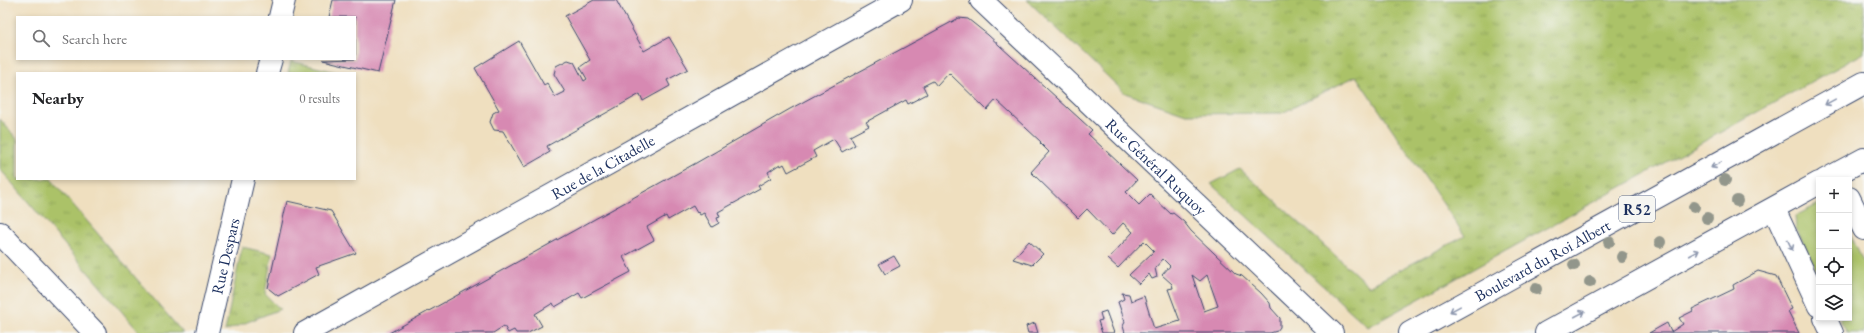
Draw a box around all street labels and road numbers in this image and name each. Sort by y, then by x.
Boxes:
street label: Rue Général Ruquoy [1101,114,1212,220]
street label: Rue de la Citadelle [547,129,658,204]
road number: R52 [1619,196,1655,222]
street label: Boulevard du Roi Albert [1471,214,1614,306]
street label: Rue Despars [206,216,244,296]

